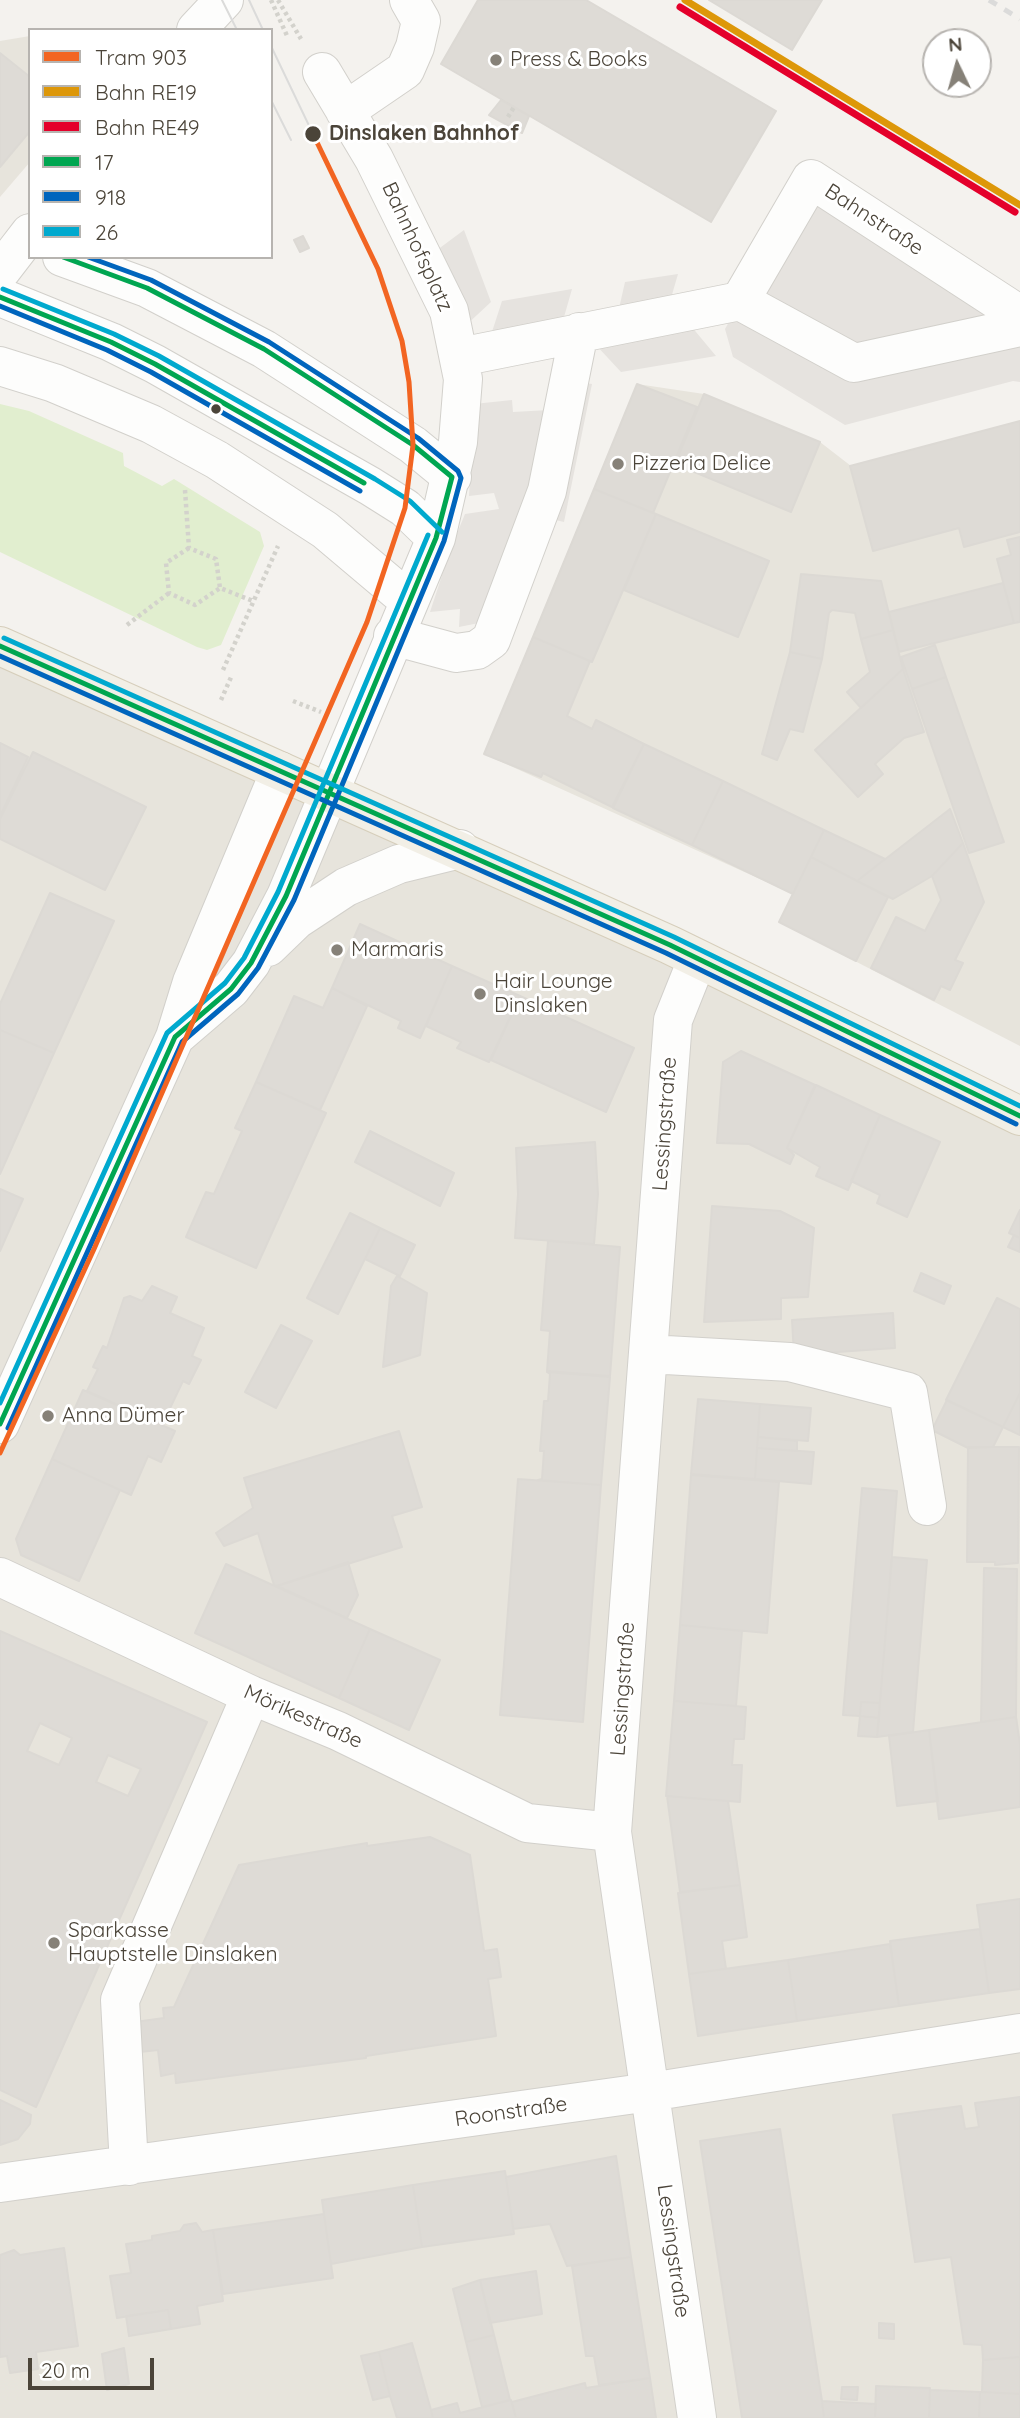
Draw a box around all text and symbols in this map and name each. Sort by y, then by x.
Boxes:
legend [28,28,273,259]
north arrow [922,28,992,98]
text: N [947,32,963,57]
text: Tram 903 [95,44,187,70]
place label: Press & Books [510,47,647,73]
marker: Press & Books [488,52,504,68]
text: Bahn RE19 [95,79,197,105]
text: Bahn RE49 [95,114,200,140]
place label: Dinslaken Bahnhof [329,121,519,147]
marker: Dinslaken Bahnhof [303,124,323,144]
text: 17 [95,149,114,175]
street label: Bahnhofsplatz [376,178,458,316]
street label: Bahnstraße [820,179,928,261]
text: 918 [95,184,126,210]
text: 26 [95,219,118,245]
unlabelled marker [209,402,223,416]
place label: Pizzeria Delice [632,451,771,477]
marker: Pizzeria Delice [610,456,626,472]
place label: Marmaris [351,937,443,963]
marker: Marmaris [329,942,345,958]
place label: Hair Lounge Dinslaken [494,969,613,1019]
marker: Hair Lounge Dinslaken [472,986,488,1002]
street label: Lessingstraße [648,1056,682,1192]
place label: Anna Dümer [62,1403,184,1429]
marker: Anna Dümer [40,1408,56,1424]
street label: Lessingstraße [606,1621,640,1757]
street label: Mörikestraße [240,1680,366,1754]
place label: Sparkasse Hauptstelle Dinslaken [68,1918,278,1968]
marker: Sparkasse Hauptstelle Dinslaken [46,1935,62,1951]
street label: Roonstraße [453,2092,569,2132]
street label: Lessingstraße [651,2183,695,2319]
scale bar [32,2344,158,2388]
text: 20 m [41,2357,90,2383]

